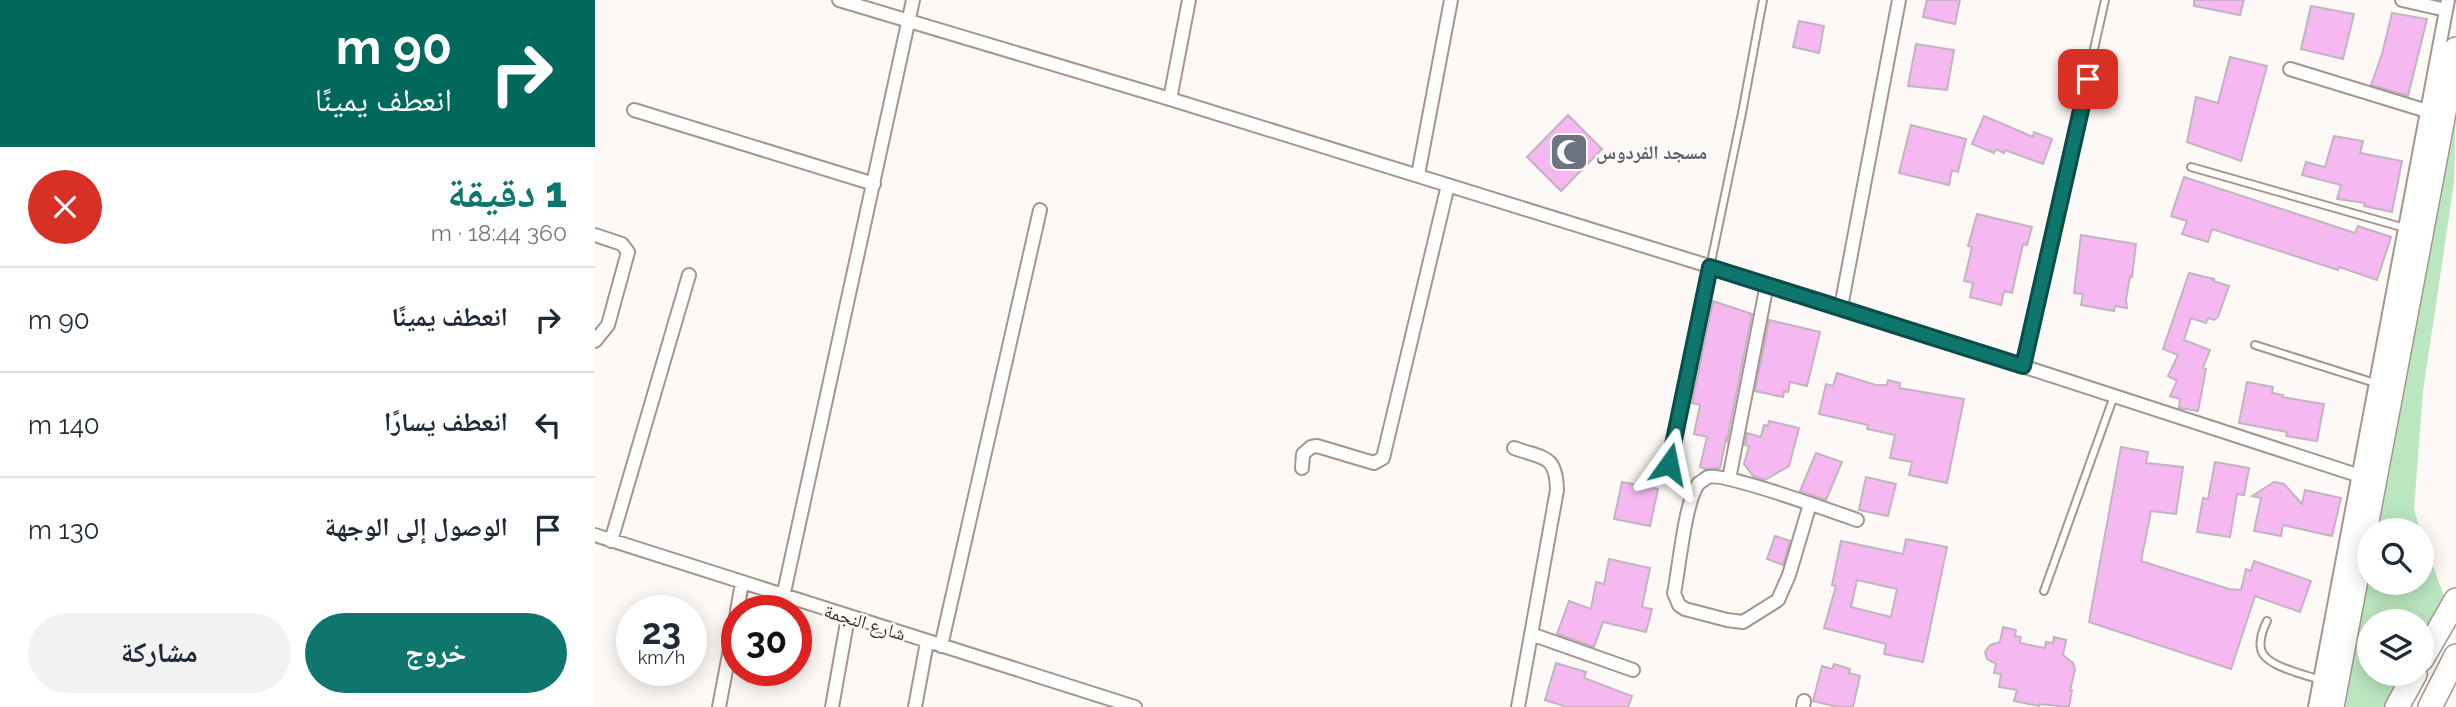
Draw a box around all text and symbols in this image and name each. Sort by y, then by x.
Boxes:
text: 90 m [336,18,452,75]
icon: right [476,28,567,119]
pin [2058,49,2118,109]
icon: arrive [2069,60,2107,98]
text: انعطف يمينًا [315,81,452,118]
mosque icon: مسجد الفردوس [1548,131,1590,173]
place label: مسجد الفردوس [1596,141,1707,164]
text: 1 دقيقة [447,168,567,217]
button: close [28,170,102,244]
text: 360 m · 18:44 [431,219,567,246]
icon: right [529,301,567,339]
text: انعطف يمينًا [391,302,508,332]
text: 90 m [28,305,90,335]
icon: left [529,406,567,444]
text: انعطف يسارًا [384,407,508,437]
text: 140 m [28,410,100,440]
position arrow [1632,427,1706,501]
icon: arrive [529,511,567,549]
text: الوصول إلى الوجهة [325,512,508,542]
text: 130 m [28,515,99,545]
map controls [2357,518,2434,686]
button: search [2357,518,2434,595]
speed limit sign: 30 [721,595,812,686]
street label: شارع النجمة [821,599,908,646]
button: layers [2357,609,2434,686]
text: 23 [642,611,681,652]
button: مشاركة [28,613,291,693]
button: خروج [305,613,567,693]
text: km/h [638,647,685,668]

